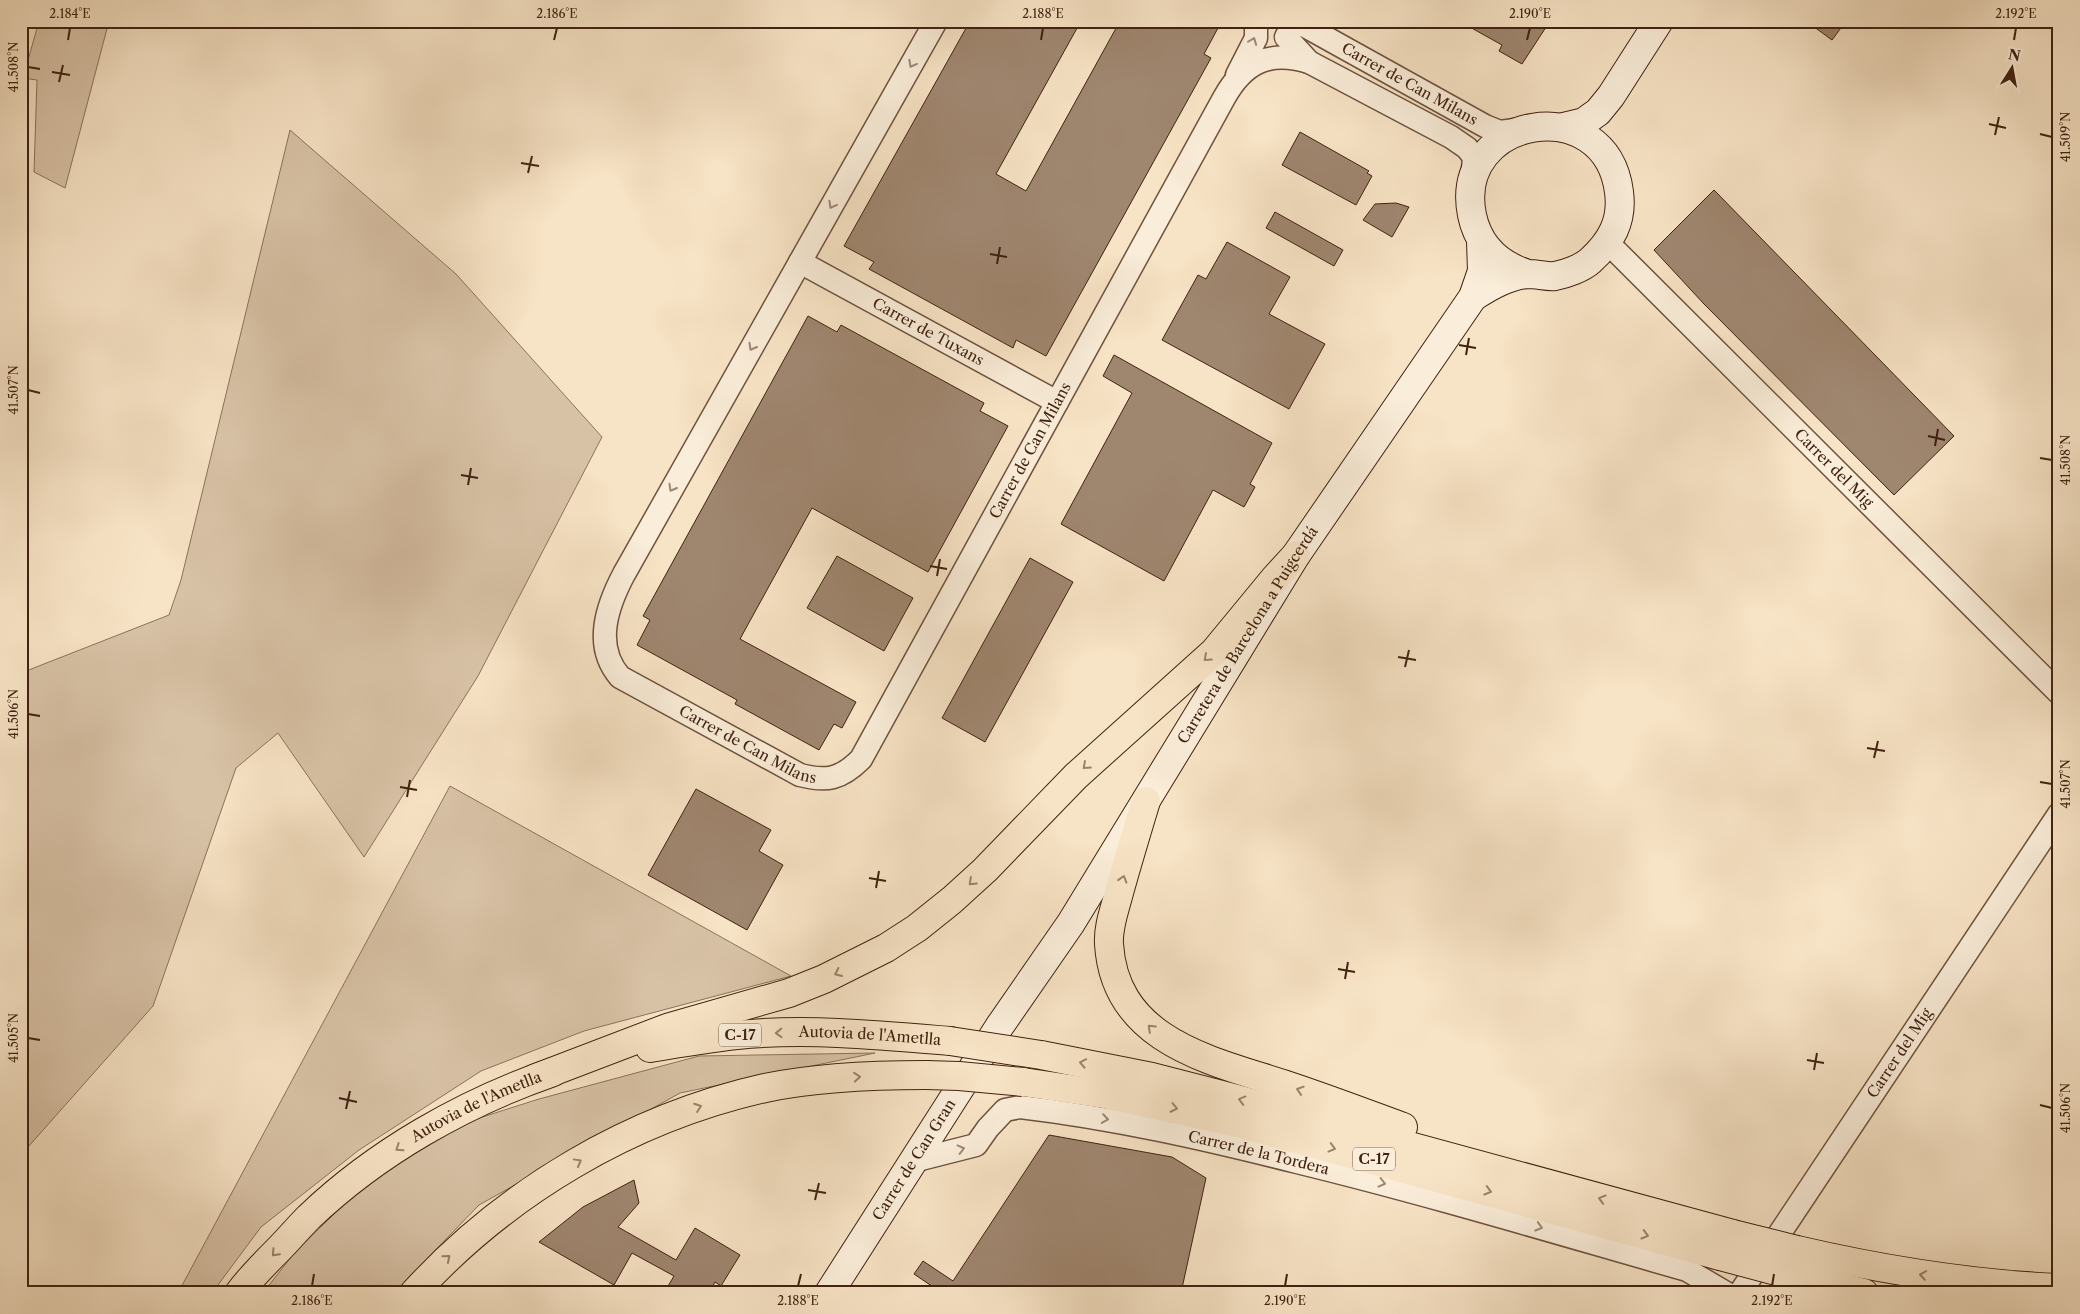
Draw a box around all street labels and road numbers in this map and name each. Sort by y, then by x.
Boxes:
street label: Carrer de Can Milans [1338,38,1481,129]
street label: Carrer de Tuxans [869,293,987,369]
street label: Carrer de Can Milans [985,379,1075,522]
street label: Carrer del Mig [1791,424,1878,511]
street label: Carretera de Barcelona a Puigcerdá [1173,522,1322,747]
street label: Carrer de Can Milans [676,701,818,787]
street label: Carrer del Mig [1862,1004,1936,1102]
street label: Autovia de l'Ametlla [798,1022,942,1049]
road number: C-17 [719,1024,761,1046]
street label: Autovia de l'Ametlla [406,1067,544,1146]
street label: Carrer de Can Gran [868,1095,960,1224]
street label: Carrer de la Tordera [1186,1126,1331,1179]
road number: C-17 [1353,1148,1395,1170]

